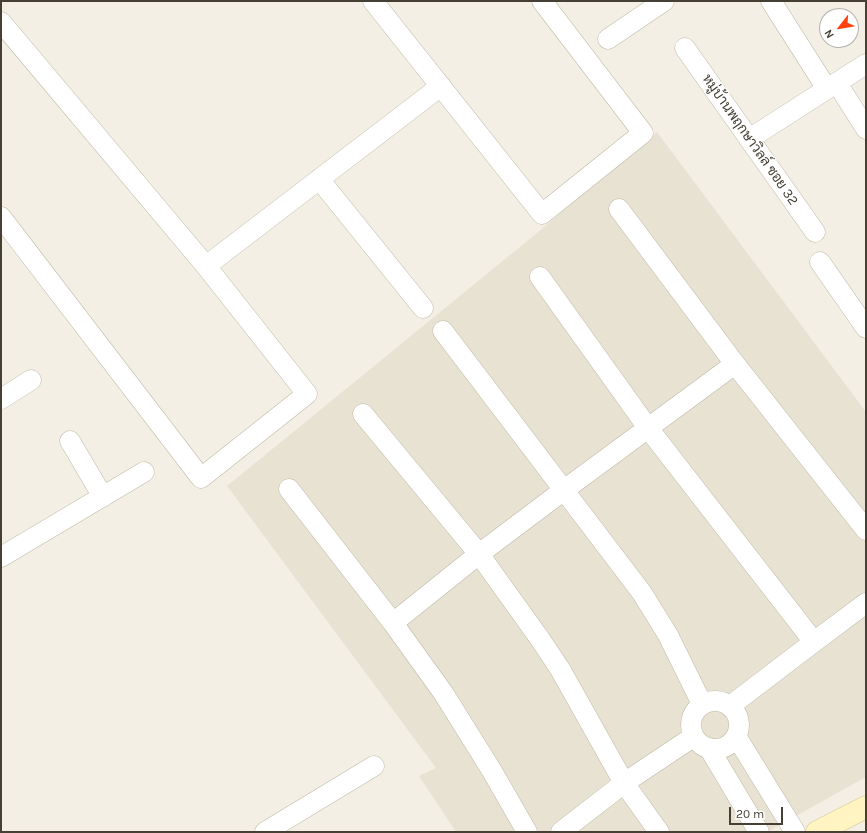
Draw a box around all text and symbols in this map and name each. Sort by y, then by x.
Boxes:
north arrow [819,8,859,48]
text: N [822,27,837,41]
street label: หมู่บ้านพฤกษาวิลล์ ซอย 32 [698,71,802,209]
scale bar [731,799,785,825]
text: 20 m [736,807,764,821]

